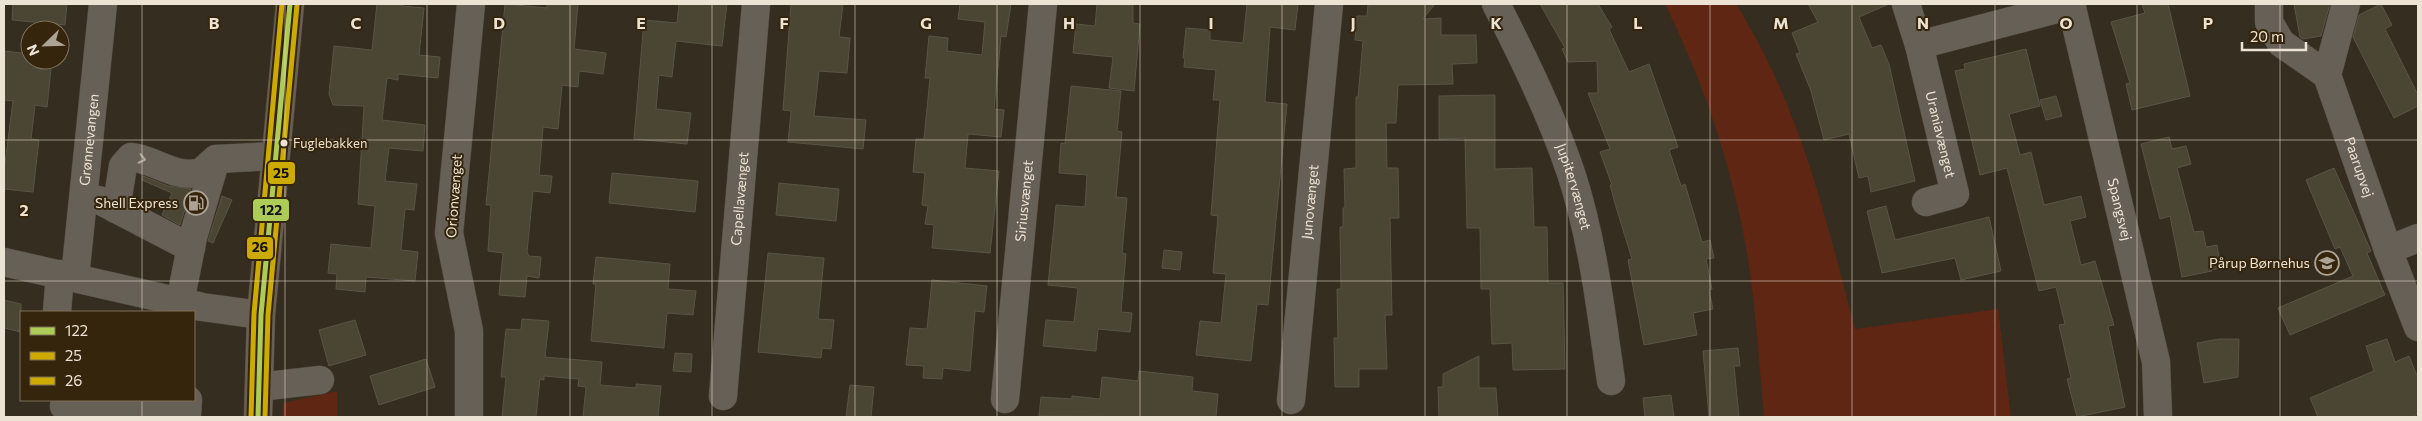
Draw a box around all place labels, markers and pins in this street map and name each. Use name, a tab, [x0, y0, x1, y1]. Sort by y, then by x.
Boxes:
place label: Fuglebakken	[293, 135, 367, 151]
marker: Fuglebakken	[279, 138, 289, 148]
fuel station icon: Shell Express	[183, 190, 209, 216]
place label: Shell Express	[95, 194, 178, 211]
school or university icon: Pårup Børnehus	[2314, 250, 2340, 276]
place label: Pårup Børnehus	[2209, 254, 2310, 271]

